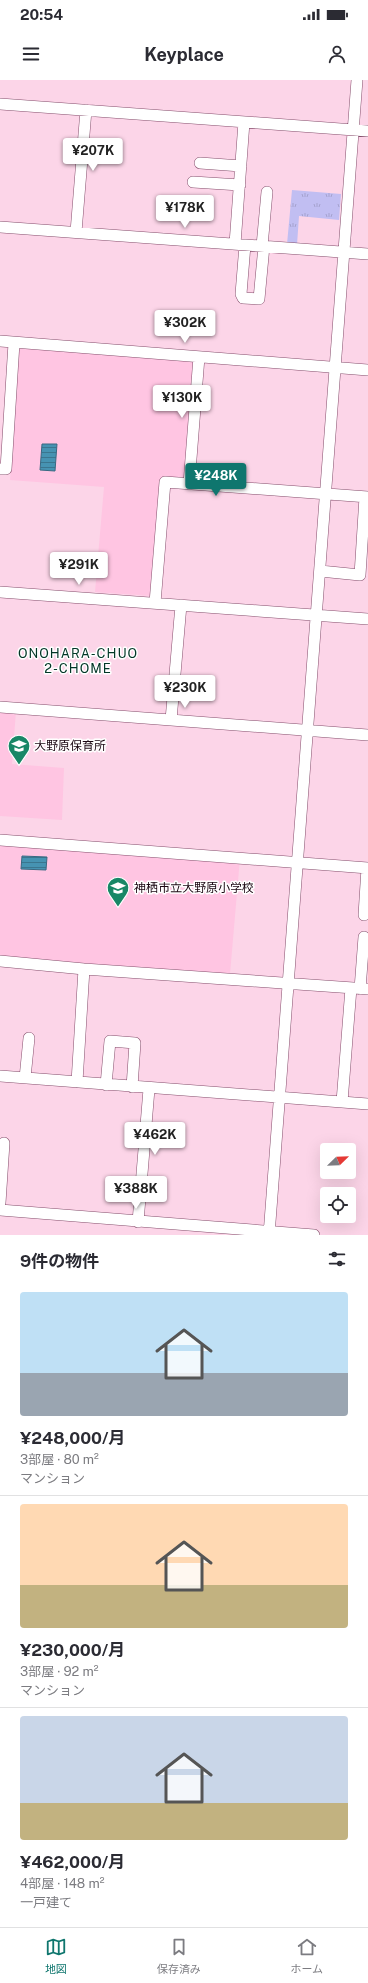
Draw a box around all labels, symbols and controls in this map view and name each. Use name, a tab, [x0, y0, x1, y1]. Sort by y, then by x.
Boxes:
text: 20:54	[20, 6, 63, 23]
icon: menu	[20, 43, 42, 65]
icon: person	[326, 43, 348, 65]
text: Keyplace	[144, 44, 224, 65]
pin: ¥207K	[65, 138, 121, 172]
text: ¥207K	[72, 143, 114, 158]
pin: ¥178K	[157, 195, 213, 229]
text: ¥178K	[165, 200, 205, 215]
pin: ¥302K	[157, 310, 213, 344]
text: ¥302K	[163, 315, 207, 330]
pin: ¥130K	[154, 385, 210, 419]
text: ¥130K	[162, 390, 202, 405]
pin: ¥248K	[188, 463, 244, 497]
text: ¥248K	[194, 468, 238, 483]
pin: ¥291K	[51, 552, 107, 586]
text: ¥291K	[59, 557, 99, 572]
district label: ONOHARA-CHUO 2-CHOME	[18, 646, 138, 676]
pin: ¥230K	[157, 675, 213, 709]
text: ¥230K	[163, 680, 207, 695]
school or university icon: 大野原保育所	[6, 733, 32, 766]
place label: 大野原保育所	[34, 739, 106, 753]
school or university icon: 神栖市立大野原小学校	[105, 875, 131, 908]
place label: 神栖市立大野原小学校	[134, 881, 254, 895]
pin: ¥462K	[127, 1122, 183, 1156]
text: ¥462K	[133, 1127, 177, 1142]
north arrow	[320, 1143, 356, 1179]
map controls	[320, 1143, 356, 1223]
pin: ¥388K	[108, 1176, 164, 1210]
text: ¥388K	[114, 1181, 158, 1196]
button: locate	[320, 1187, 356, 1223]
icon: filters	[326, 1248, 348, 1270]
text: 9件の物件	[20, 1251, 99, 1271]
icon: home	[148, 1318, 220, 1390]
text: ¥248,000/月	[20, 1428, 126, 1448]
text: 3部屋 · 80 m²	[20, 1452, 99, 1467]
text: マンション	[20, 1471, 85, 1486]
icon: home	[148, 1530, 220, 1602]
text: ¥230,000/月	[20, 1640, 125, 1660]
text: 3部屋 · 92 m²	[20, 1664, 98, 1679]
text: マンション	[20, 1683, 85, 1698]
icon: home	[148, 1742, 220, 1814]
text: ¥462,000/月	[20, 1852, 125, 1872]
text: 4部屋 · 148 m²	[20, 1876, 104, 1891]
text: 一戸建て	[20, 1895, 72, 1910]
tab: 地図	[45, 1936, 67, 1976]
tab: 保存済み	[157, 1936, 201, 1976]
tab: ホーム	[290, 1936, 323, 1976]

